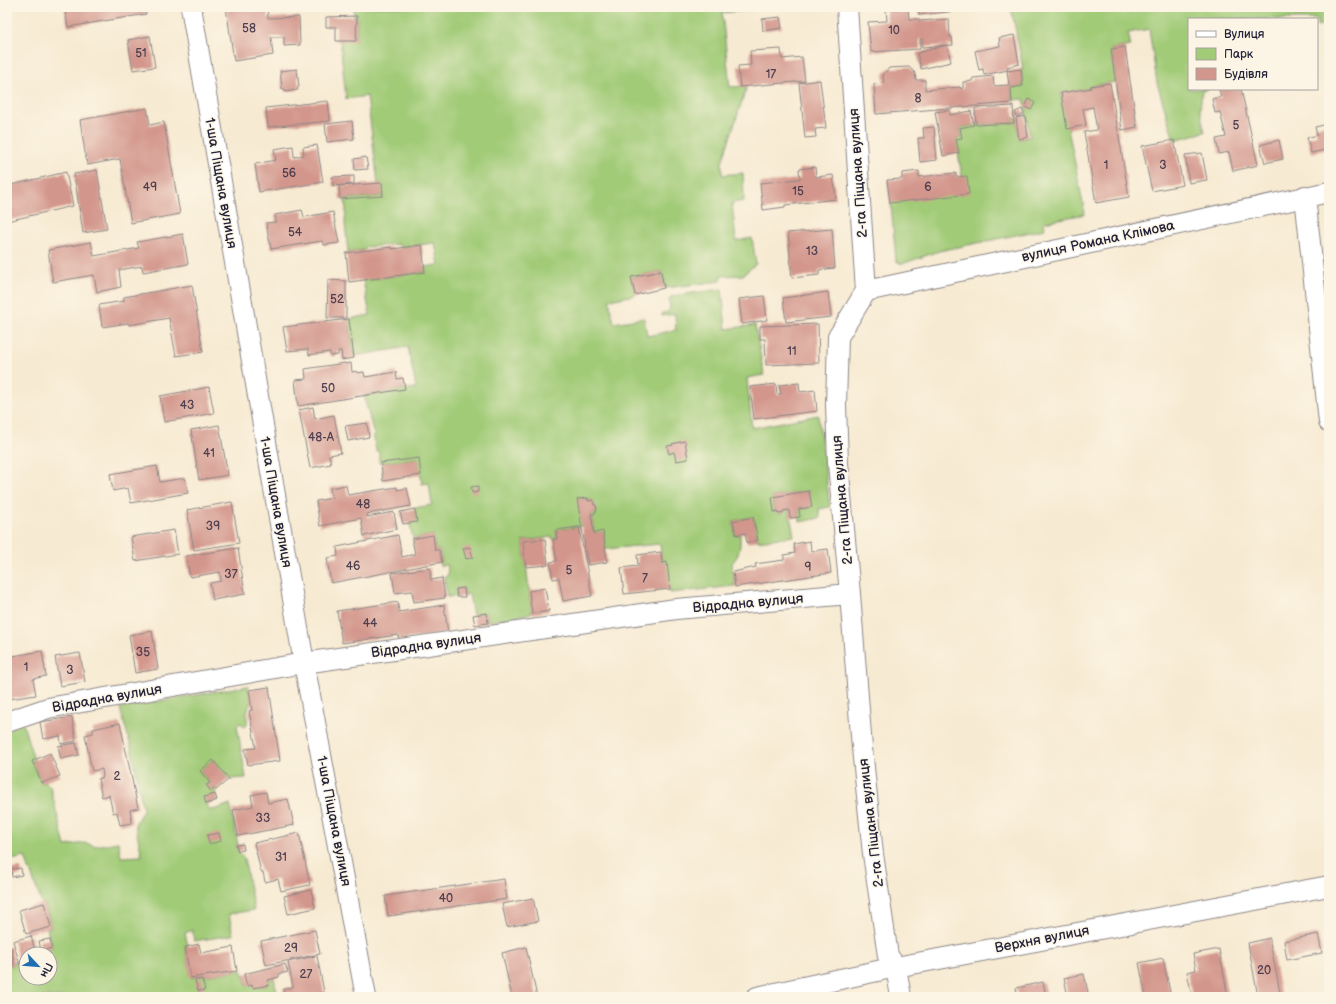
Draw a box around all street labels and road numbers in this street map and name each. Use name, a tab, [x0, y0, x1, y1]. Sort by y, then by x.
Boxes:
street label: 2-га Піщана вулиця	[845, 107, 871, 238]
street label: 1-ша Піщана вулиця	[201, 116, 241, 250]
street label: вулиця Романа Клімова	[1020, 216, 1177, 265]
street label: 2-га Піщана вулиця	[828, 434, 856, 565]
street label: 1-ша Піщана вулиця	[256, 435, 296, 569]
street label: Відрадна вулиця	[692, 590, 804, 616]
street label: Відрадна вулиця	[370, 629, 482, 661]
street label: Відрадна вулиця	[51, 680, 163, 716]
street label: 1-ша Піщана вулиця	[313, 754, 355, 888]
street label: 2-га Піщана вулиця	[855, 757, 887, 888]
street label: Верхня вулиця	[993, 921, 1091, 956]

